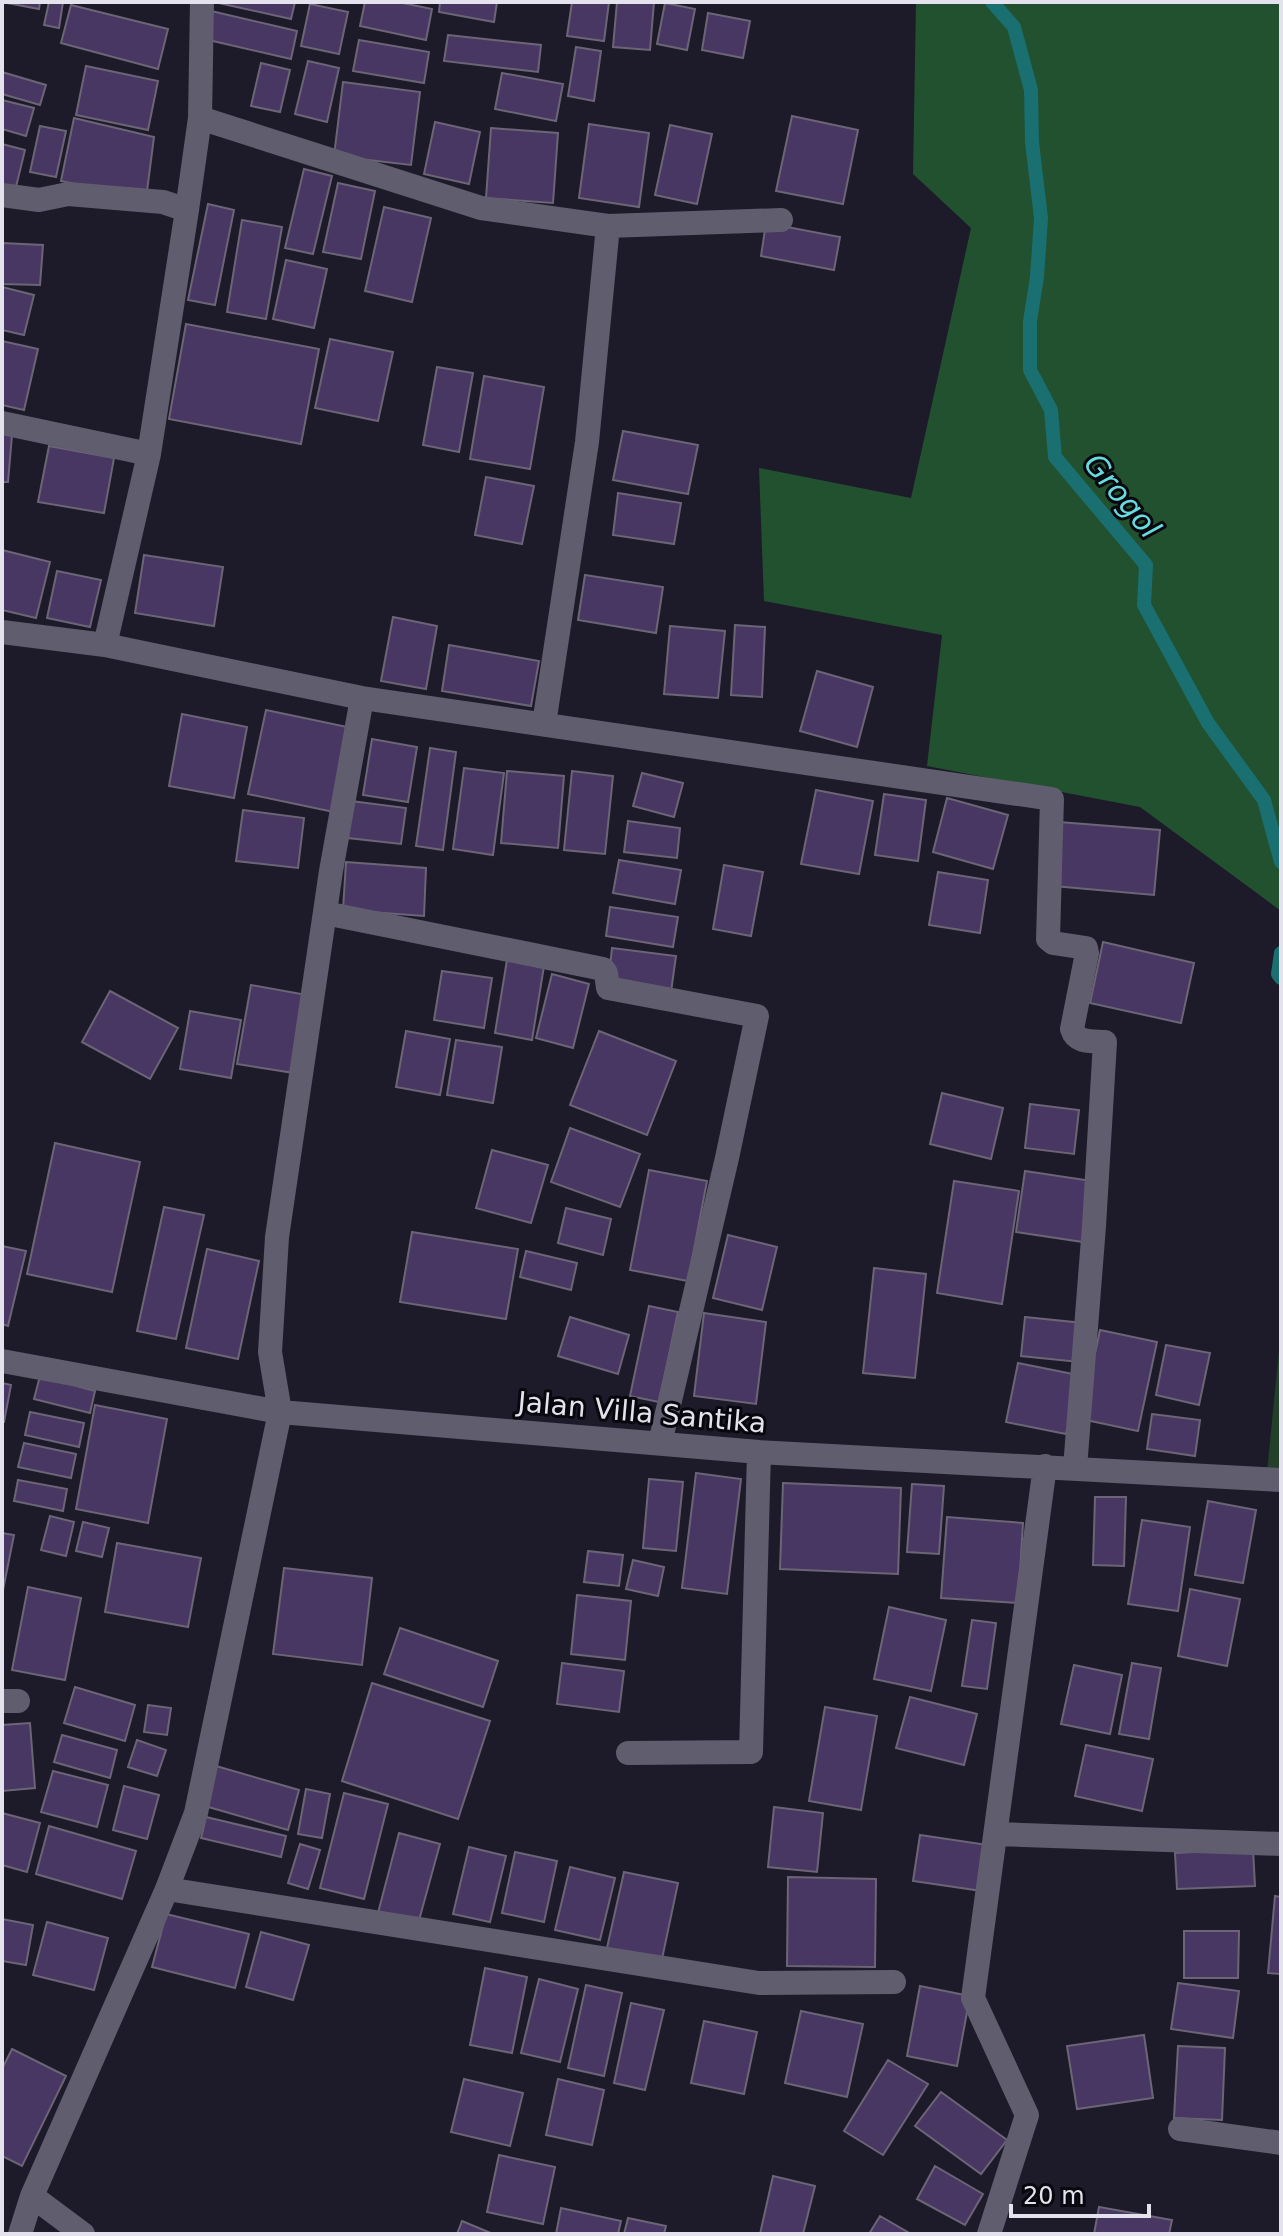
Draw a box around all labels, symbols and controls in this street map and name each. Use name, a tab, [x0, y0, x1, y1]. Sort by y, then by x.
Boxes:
water label: Grogol	[1077, 446, 1168, 546]
street label: Jalan Villa Santika	[514, 1385, 768, 1440]
scale bar	[1011, 2168, 1149, 2218]
text: 20 m	[1023, 2182, 1085, 2210]

